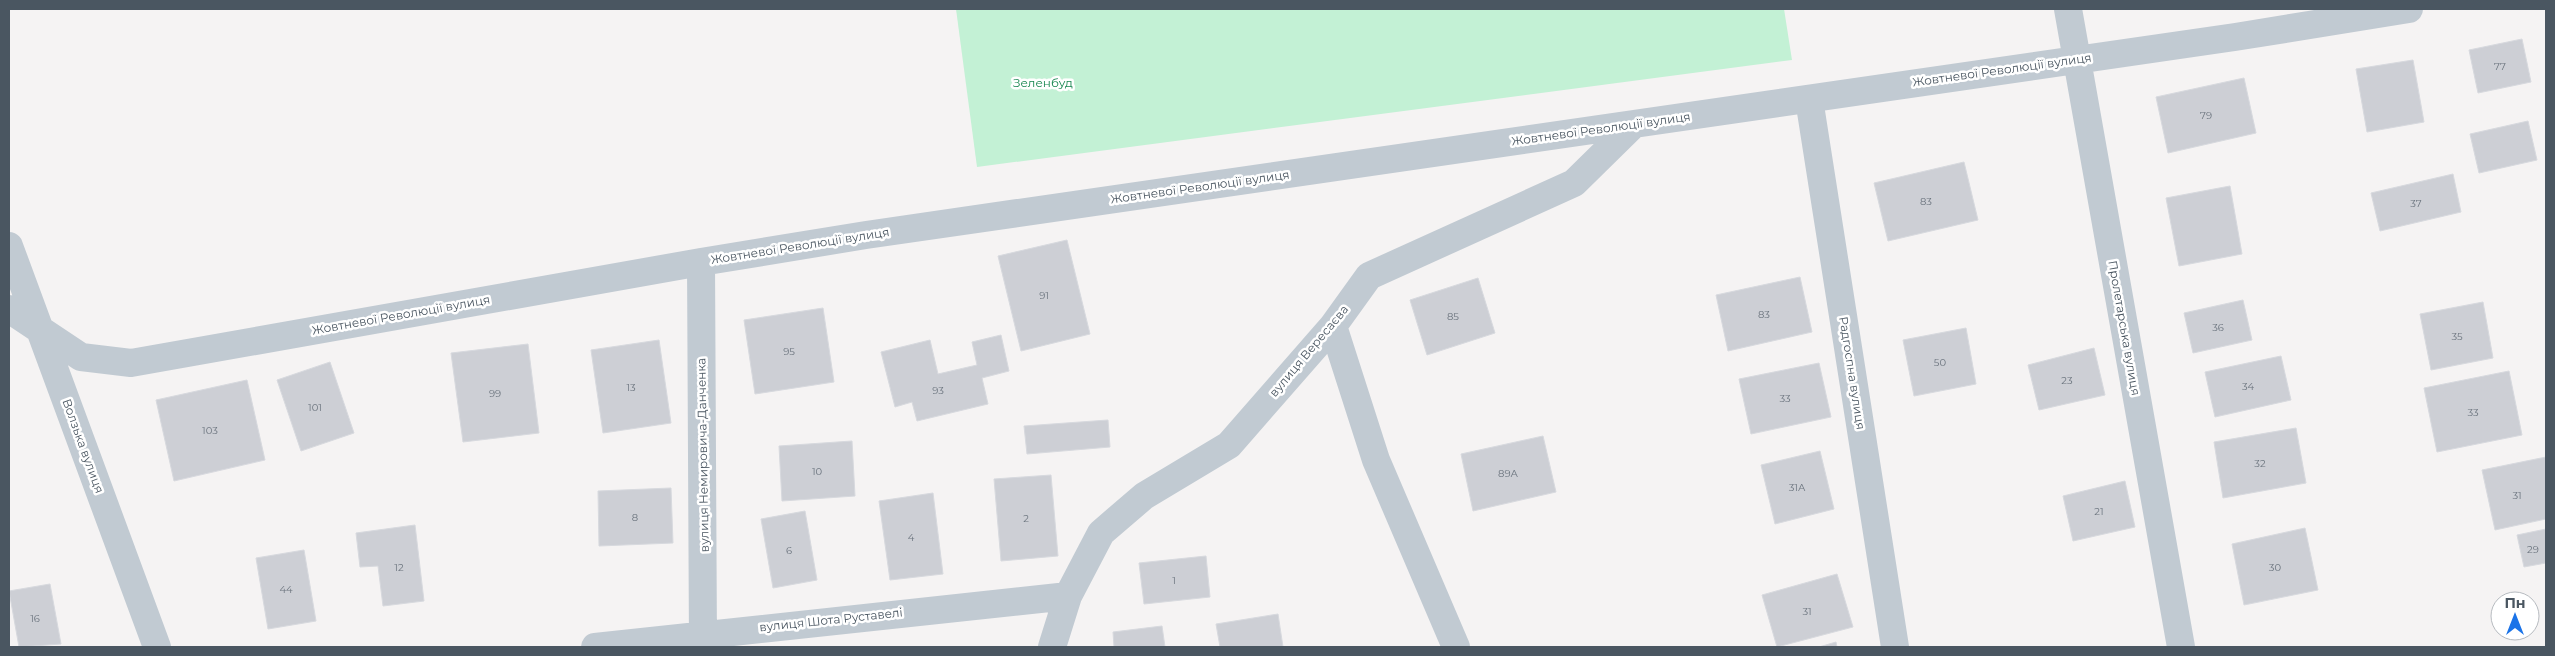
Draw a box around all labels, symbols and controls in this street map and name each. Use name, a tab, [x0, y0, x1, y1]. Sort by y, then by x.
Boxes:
street label: Жовтневої Революції вулиця	[1911, 50, 2092, 90]
house number: 77	[2494, 60, 2506, 73]
park label: Зеленбуд	[1013, 75, 1073, 90]
street label: Жовтневої Революції вулиця	[1510, 109, 1691, 149]
house number: 79	[2200, 109, 2212, 122]
street label: Жовтневої Революції вулиця	[1109, 167, 1290, 207]
house number: 83	[1920, 195, 1932, 208]
house number: 37	[2410, 197, 2422, 210]
street label: Жовтневої Революції вулиця	[710, 224, 890, 267]
street label: Пролетарська вулиця	[2105, 259, 2144, 397]
house number: 91	[1039, 289, 1049, 302]
street label: Жовтневої Революції вулиця	[311, 291, 491, 338]
street label: вулиця Вересаєва	[1266, 302, 1351, 400]
house number: 83	[1758, 308, 1770, 321]
house number: 85	[1447, 310, 1459, 323]
street label: Радгоспна вулиця	[1836, 315, 1869, 431]
house number: 36	[2212, 321, 2224, 334]
house number: 35	[2451, 330, 2463, 343]
house number: 95	[783, 345, 795, 358]
house number: 50	[1934, 356, 1947, 369]
street label: вулиця Немировича-Данченка	[693, 358, 712, 552]
house number: 23	[2061, 374, 2073, 387]
house number: 34	[2242, 380, 2255, 393]
house number: 13	[626, 381, 636, 394]
house number: 93	[932, 384, 944, 397]
house number: 99	[489, 387, 501, 400]
house number: 33	[1779, 392, 1791, 405]
street label: Волзька вулиця	[59, 397, 108, 495]
house number: 101	[308, 401, 322, 414]
house number: 33	[2467, 406, 2479, 419]
house number: 103	[202, 424, 218, 437]
house number: 32	[2254, 457, 2266, 470]
house number: 10	[812, 465, 822, 478]
house number: 89А	[1498, 467, 1518, 480]
house number: 31А	[1789, 481, 1806, 494]
house number: 31	[2512, 489, 2522, 502]
house number: 21	[2094, 505, 2104, 518]
house number: 8	[632, 511, 638, 524]
house number: 2	[1023, 512, 1029, 525]
house number: 4	[908, 531, 915, 544]
house number: 29	[2527, 543, 2539, 556]
house number: 6	[786, 544, 792, 557]
house number: 12	[394, 561, 404, 574]
house number: 30	[2269, 561, 2282, 574]
house number: 1	[1172, 574, 1176, 587]
house number: 44	[279, 583, 293, 596]
north arrow	[2490, 591, 2540, 641]
text: Пн	[2504, 594, 2526, 612]
street label: вулиця Шота Руставелі	[758, 605, 903, 634]
house number: 31	[1802, 605, 1812, 618]
house number: 16	[30, 612, 40, 625]

